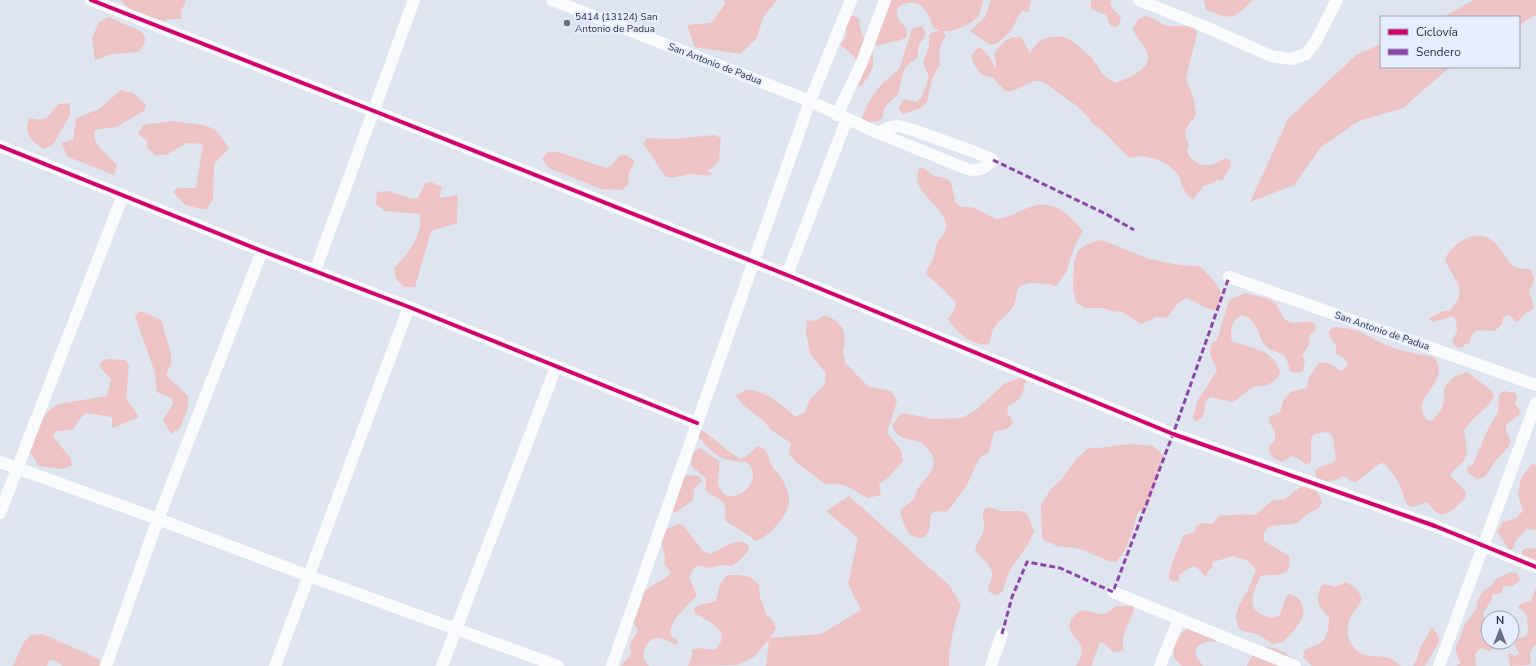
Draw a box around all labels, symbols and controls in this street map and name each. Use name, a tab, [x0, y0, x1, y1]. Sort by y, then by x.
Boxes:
place label: 5414 (13124) San Antonio de Padua	[575, 10, 658, 36]
legend	[1380, 16, 1520, 68]
marker: 5414 (13124) San Antonio de Padua	[562, 18, 572, 28]
text: Ciclovía	[1416, 24, 1458, 40]
street label: San Antonio de Padua	[666, 40, 764, 88]
text: Sendero	[1416, 44, 1461, 60]
street label: San Antonio de Padua	[1333, 308, 1431, 354]
north arrow	[1480, 610, 1520, 650]
text: N	[1496, 613, 1504, 628]

